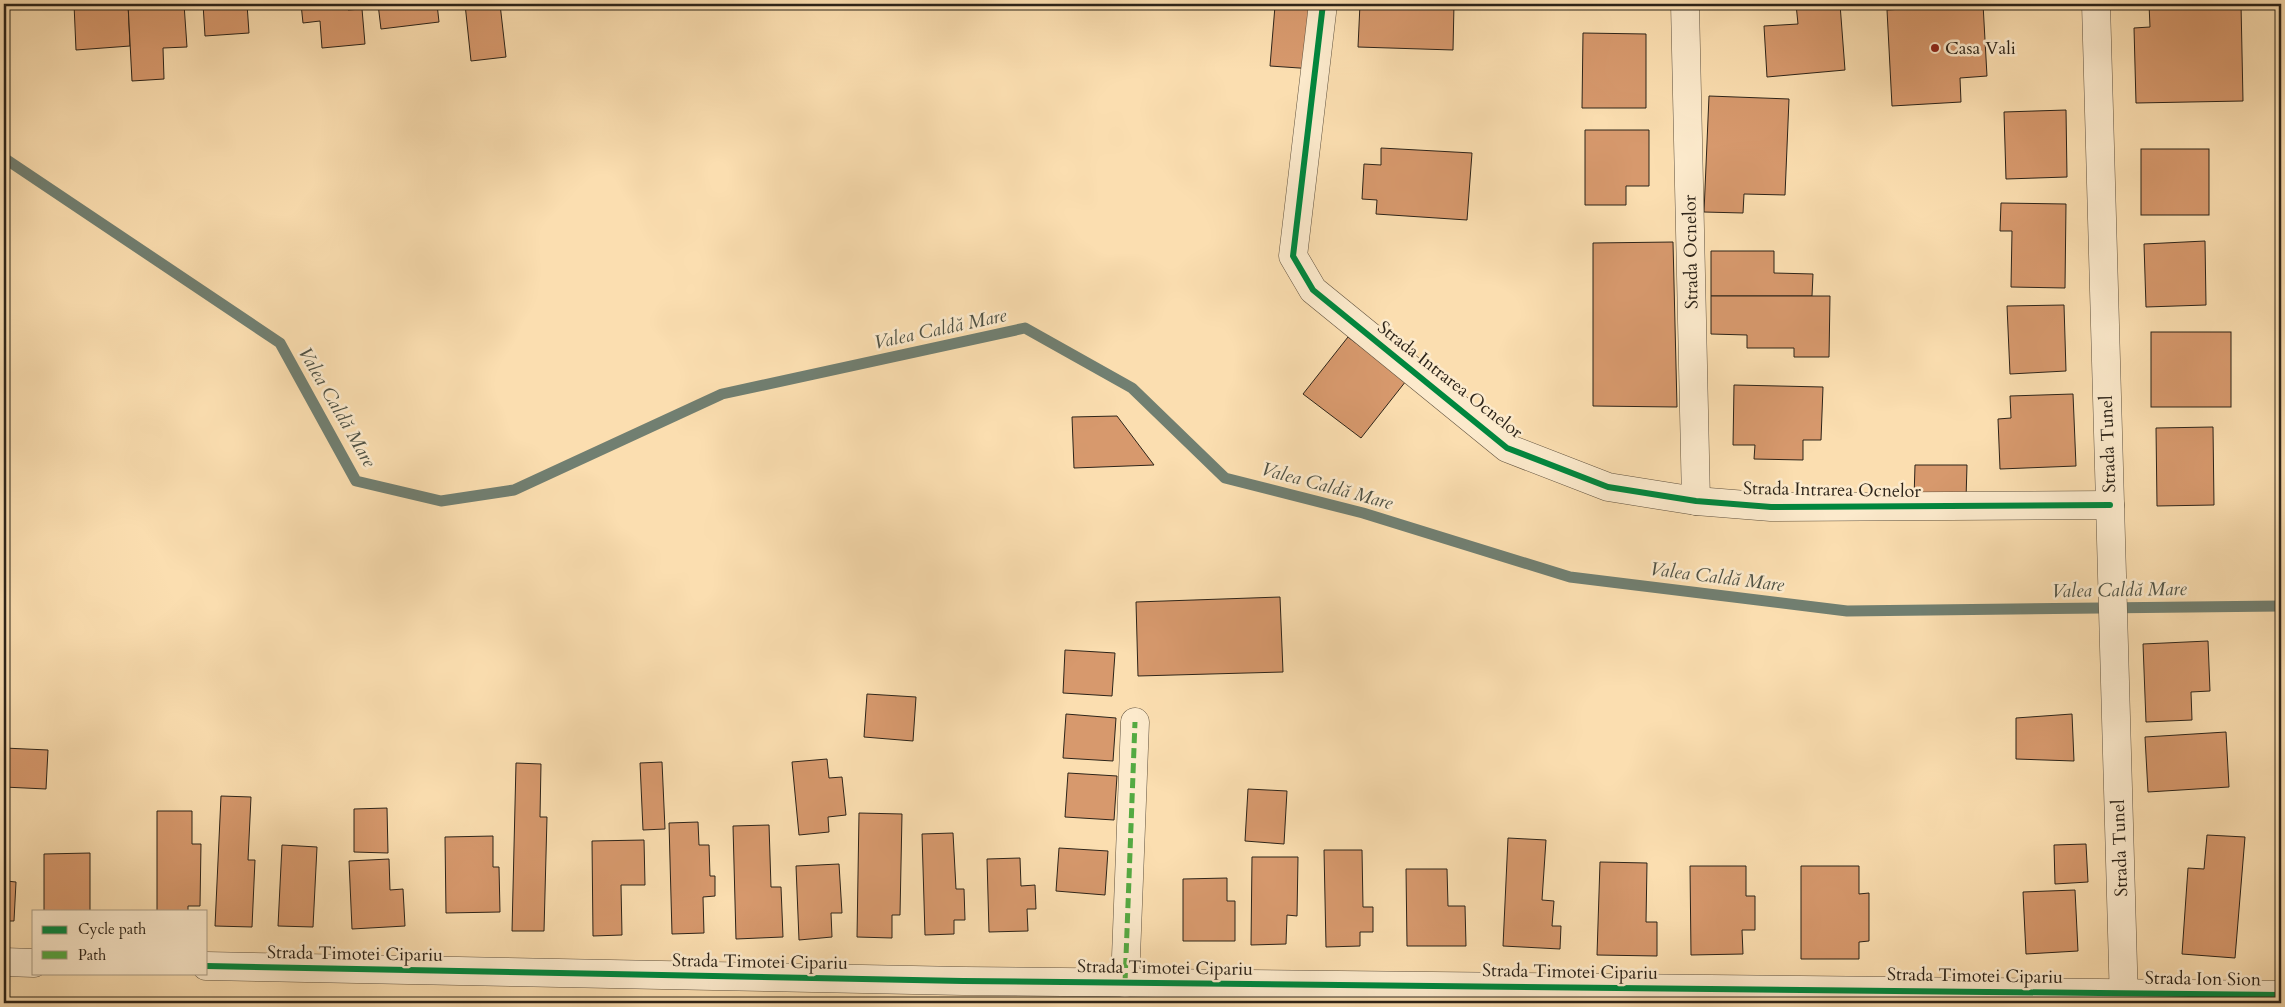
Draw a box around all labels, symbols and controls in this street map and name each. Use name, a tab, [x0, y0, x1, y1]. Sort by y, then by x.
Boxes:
place label: Casa Vali	[1945, 36, 2016, 61]
marker: Casa Vali	[1929, 42, 1941, 54]
street label: Strada Ocnelor	[1677, 194, 1704, 309]
water label: Valea Caldă Mare	[871, 302, 1009, 356]
street label: Strada Intrarea Ocnelor	[1372, 315, 1528, 445]
water label: Valea Caldă Mare	[292, 342, 382, 473]
street label: Strada Tunel	[2094, 395, 2122, 493]
water label: Valea Caldă Mare	[1258, 456, 1396, 516]
street label: Strada Intrarea Ocnelor	[1743, 476, 1922, 504]
water label: Valea Caldă Mare	[1648, 556, 1786, 598]
water label: Valea Caldă Mare	[2051, 576, 2187, 604]
street label: Strada Tunel	[2106, 799, 2134, 897]
legend	[32, 910, 208, 974]
text: Cycle path	[78, 919, 147, 939]
street label: Strada Timotei Cipariu	[267, 940, 443, 968]
text: Path	[78, 945, 107, 965]
street label: Strada Timotei Cipariu	[672, 948, 848, 976]
street label: Strada Timotei Cipariu	[1077, 954, 1253, 982]
street label: Strada Timotei Cipariu	[1482, 958, 1658, 986]
street label: Strada Timotei Cipariu	[1887, 962, 2063, 990]
street label: Strada Ion Sion	[2145, 965, 2262, 993]

